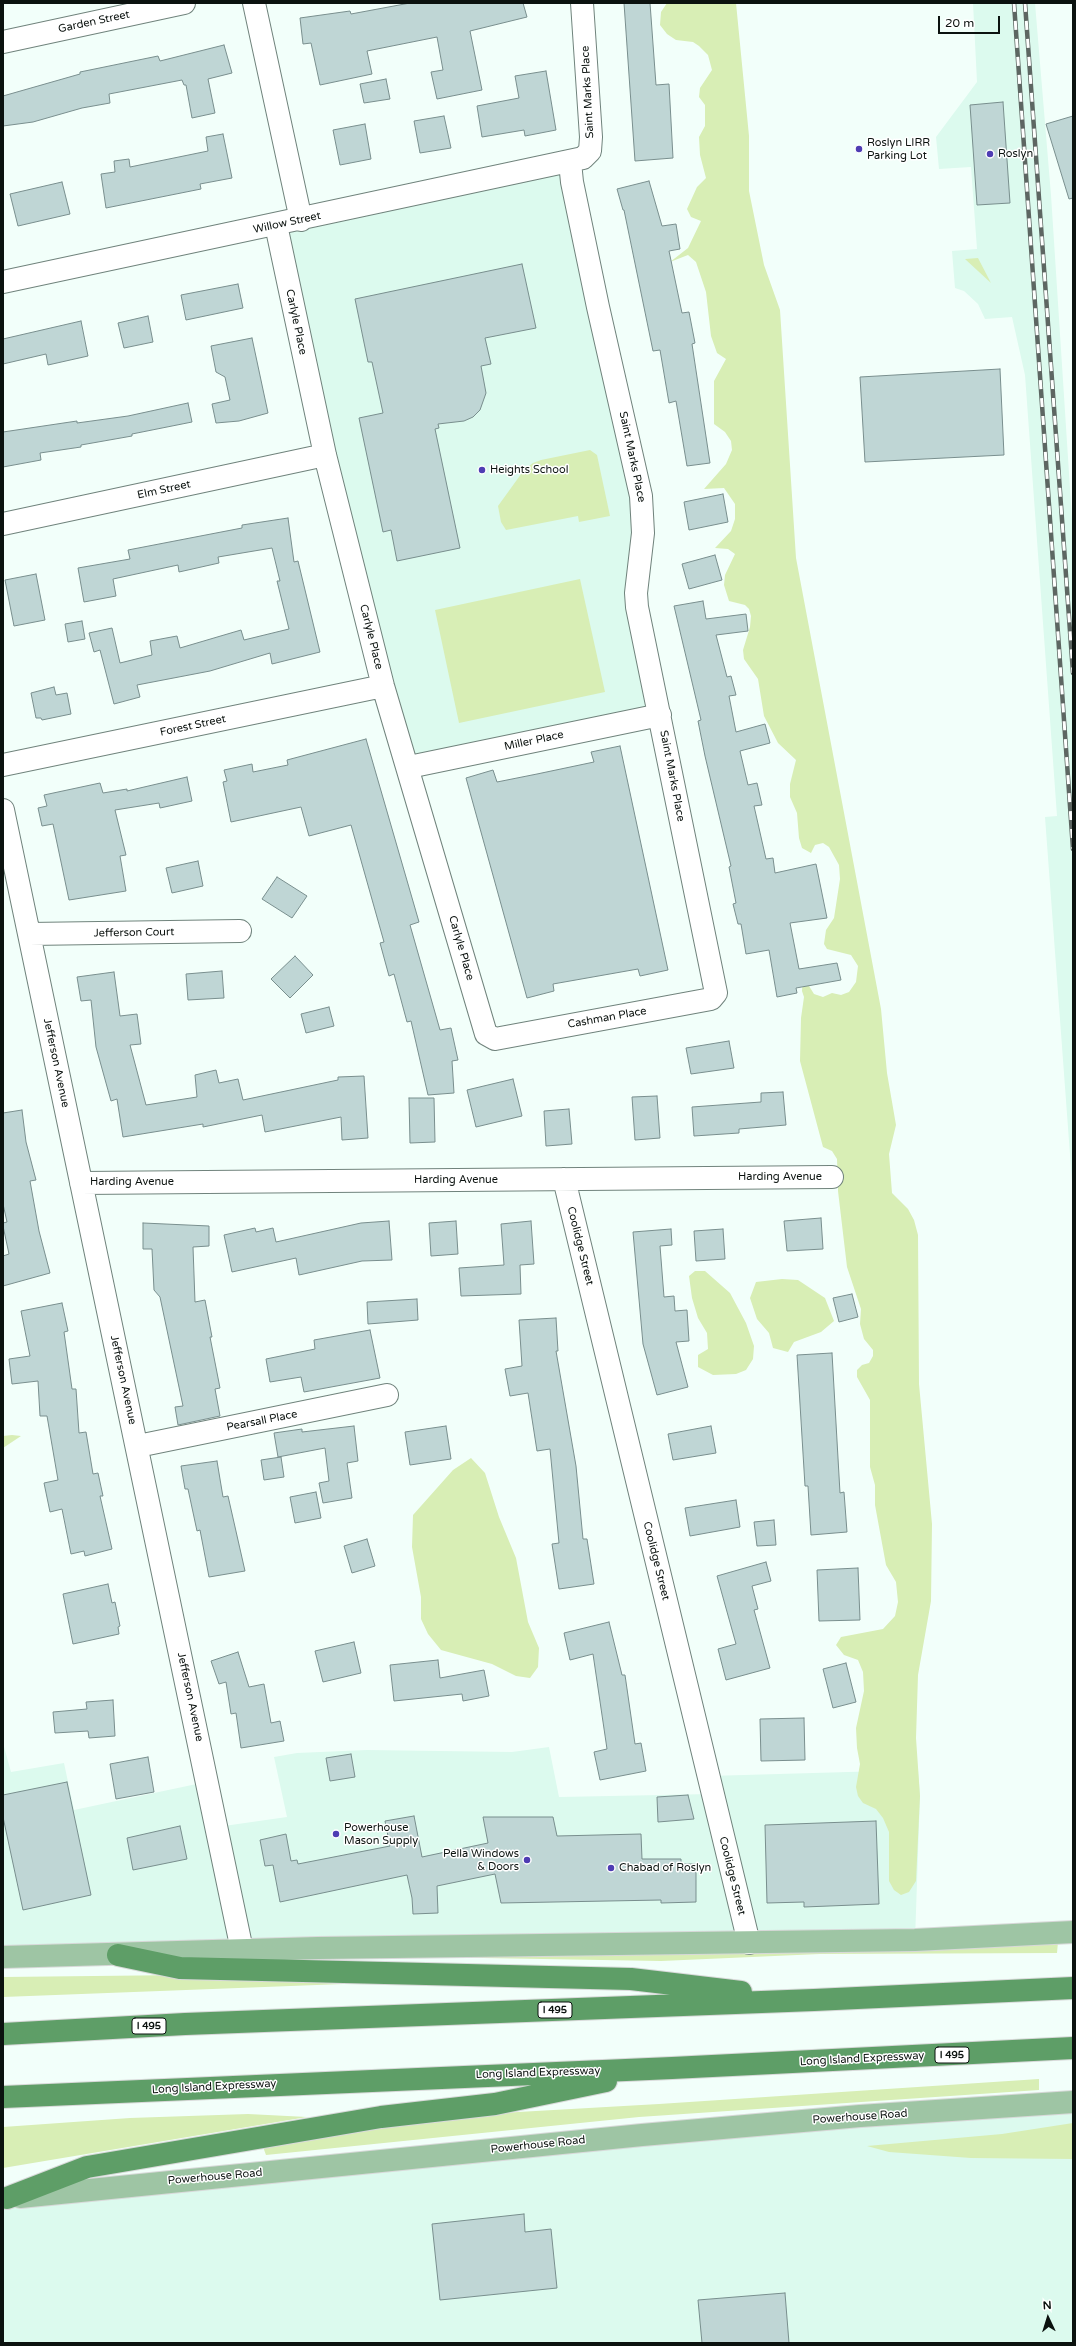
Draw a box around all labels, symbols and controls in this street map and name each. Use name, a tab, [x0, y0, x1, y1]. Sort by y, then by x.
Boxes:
street label: Garden Street	[57, 8, 131, 36]
scale bar	[940, 8, 1002, 34]
text: 20 m	[945, 16, 974, 30]
street label: Saint Marks Place	[579, 45, 597, 139]
place label: Roslyn LIRR Parking Lot	[867, 136, 930, 162]
marker: Roslyn LIRR Parking Lot	[854, 144, 864, 154]
place label: Roslyn	[998, 147, 1033, 161]
marker: Roslyn	[985, 149, 995, 159]
street label: Willow Street	[252, 209, 322, 237]
street label: Carlyle Place	[283, 288, 309, 356]
street label: Saint Marks Place	[616, 410, 648, 504]
place label: Heights School	[490, 463, 568, 477]
marker: Heights School	[477, 465, 487, 475]
street label: Elm Street	[136, 478, 192, 502]
street label: Carlyle Place	[357, 603, 385, 671]
street label: Forest Street	[159, 713, 227, 739]
street label: Miller Place	[503, 728, 565, 754]
street label: Saint Marks Place	[657, 729, 687, 823]
street label: Carlyle Place	[445, 914, 477, 982]
street label: Jefferson Court	[93, 926, 175, 940]
street label: Cashman Place	[566, 1005, 648, 1031]
street label: Jefferson Avenue	[40, 1017, 72, 1109]
street label: Harding Avenue	[738, 1170, 822, 1184]
street label: Harding Avenue	[414, 1173, 498, 1187]
street label: Harding Avenue	[90, 1175, 174, 1189]
street label: Coolidge Street	[564, 1205, 596, 1287]
street label: Jefferson Avenue	[107, 1334, 139, 1426]
street label: Pearsall Place	[225, 1408, 299, 1434]
street label: Coolidge Street	[640, 1520, 672, 1602]
street label: Jefferson Avenue	[174, 1651, 206, 1743]
place label: Powerhouse Mason Supply	[344, 1821, 418, 1847]
marker: Powerhouse Mason Supply	[331, 1829, 341, 1839]
street label: Coolidge Street	[716, 1835, 748, 1917]
place label: Pella Windows & Doors	[443, 1847, 519, 1873]
marker: Pella Windows & Doors	[522, 1855, 532, 1865]
place label: Chabad of Roslyn	[619, 1861, 711, 1875]
marker: Chabad of Roslyn	[606, 1863, 616, 1873]
road number: I 495	[538, 2002, 572, 2018]
road number: I 495	[132, 2018, 166, 2034]
road number: I 495	[935, 2047, 969, 2063]
street label: Long Island Expressway	[799, 2049, 925, 2069]
street label: Long Island Expressway	[476, 2064, 600, 2082]
street label: Long Island Expressway	[151, 2077, 277, 2097]
street label: Powerhouse Road	[812, 2107, 908, 2127]
street label: Powerhouse Road	[490, 2133, 586, 2157]
street label: Powerhouse Road	[167, 2166, 263, 2188]
north arrow	[1028, 2298, 1068, 2338]
text: N	[1042, 2299, 1052, 2312]

